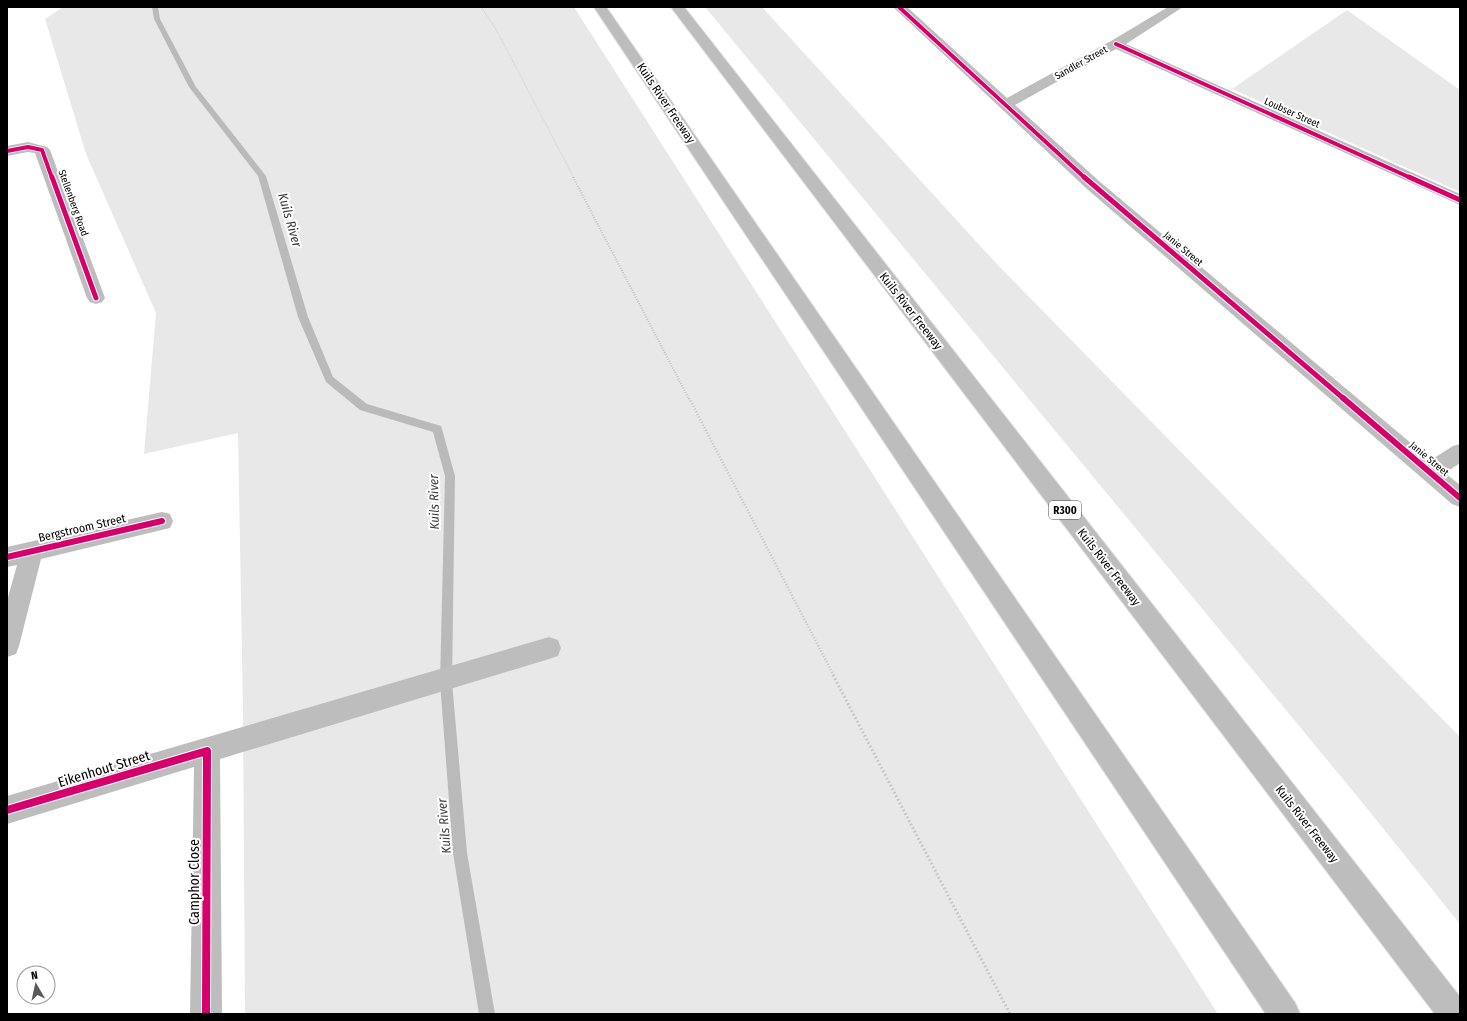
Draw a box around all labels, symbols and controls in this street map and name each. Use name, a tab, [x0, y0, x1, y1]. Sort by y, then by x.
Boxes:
street label: Sandler Street	[1053, 43, 1110, 82]
street label: Kuils River Freeway	[634, 60, 698, 146]
street label: Loubser Street	[1262, 95, 1322, 131]
street label: Stellenberg Road	[55, 168, 91, 238]
water label: Kuils River	[275, 191, 305, 249]
street label: Janie Street	[1161, 229, 1206, 269]
street label: Kuils River Freeway	[877, 270, 946, 353]
street label: Janie Street	[1407, 439, 1452, 479]
water label: Kuils River	[426, 474, 442, 530]
road number: R300	[1049, 501, 1081, 519]
street label: Bergstroom Street	[37, 511, 127, 545]
street label: Kuils River Freeway	[1075, 526, 1144, 609]
street label: Eikenhout Street	[56, 747, 152, 791]
street label: Kuils River Freeway	[1273, 783, 1342, 866]
water label: Kuils River	[434, 797, 454, 854]
street label: Camphor Close	[186, 839, 203, 925]
north arrow	[16, 965, 56, 1005]
text: N	[30, 969, 39, 983]

